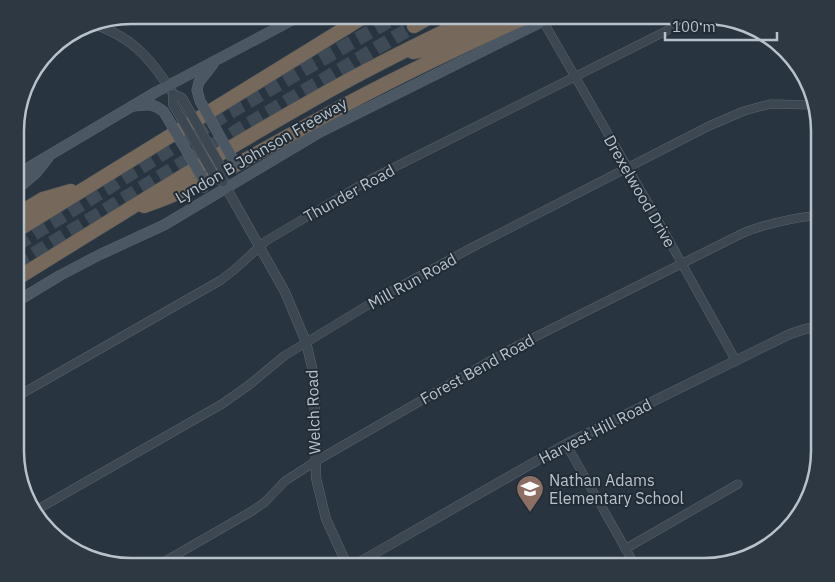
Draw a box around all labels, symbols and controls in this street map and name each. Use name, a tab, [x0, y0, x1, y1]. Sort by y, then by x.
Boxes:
scale bar	[665, 10, 778, 42]
text: 100 m	[672, 17, 716, 36]
street label: Lyndon B Johnson Freeway	[171, 93, 351, 207]
street label: Drexelwood Drive	[600, 131, 680, 251]
street label: Thunder Road	[300, 160, 398, 226]
street label: Mill Run Road	[364, 248, 460, 314]
street label: Forest Bend Road	[416, 329, 538, 409]
street label: Welch Road	[302, 369, 324, 455]
street label: Harvest Hill Road	[535, 394, 655, 468]
place label: Nathan Adams Elementary School	[549, 470, 684, 508]
school or university icon: Nathan Adams Elementary School	[515, 474, 545, 513]

